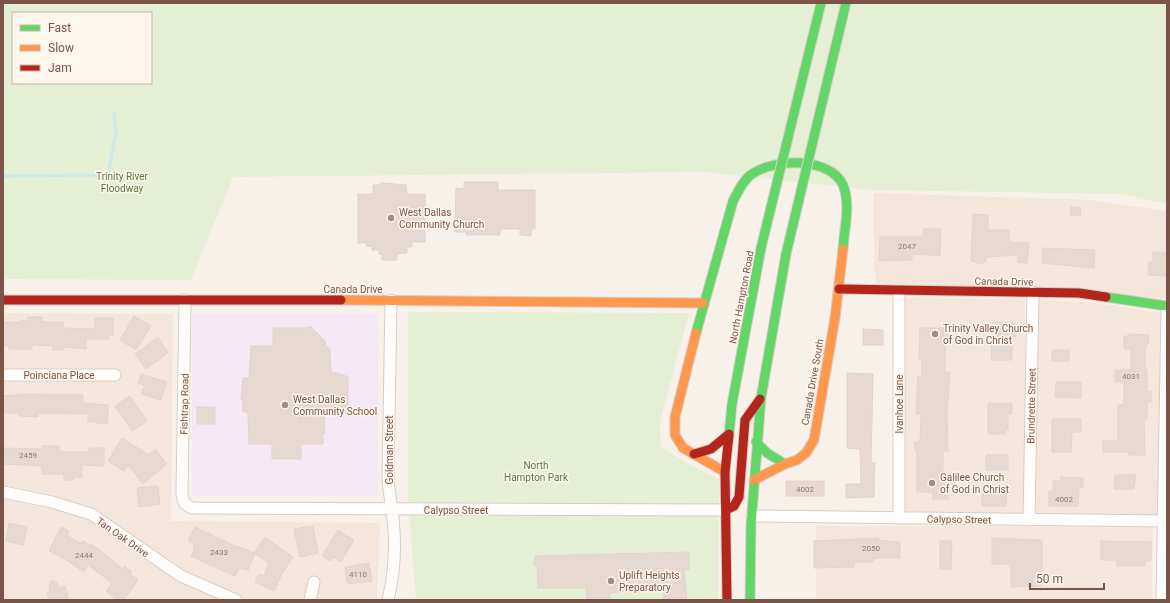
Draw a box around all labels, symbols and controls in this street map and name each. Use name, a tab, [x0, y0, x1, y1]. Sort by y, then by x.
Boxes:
legend	[12, 12, 152, 84]
text: Fast	[48, 21, 71, 35]
text: Slow	[48, 41, 74, 55]
text: Jam	[48, 61, 72, 75]
park label: Trinity River Floodway	[96, 171, 149, 194]
place label: West Dallas Community Church	[399, 207, 484, 230]
marker: West Dallas Community Church	[386, 213, 396, 223]
house number: 2047	[898, 242, 916, 251]
street label: North Hampton Road	[727, 250, 756, 345]
street label: Canada Drive	[974, 275, 1034, 288]
street label: Canada Drive	[324, 284, 382, 295]
place label: Trinity Valley Church of God in Christ	[943, 323, 1033, 346]
marker: Trinity Valley Church of God in Christ	[930, 329, 940, 339]
street label: Canada Drive South	[799, 338, 825, 426]
street label: Brundrette Street	[1025, 368, 1038, 444]
street label: Poinciana Place	[23, 370, 95, 381]
house number: 4031	[1122, 372, 1140, 381]
street label: Fishtrap Road	[178, 373, 191, 435]
street label: Ivanhoe Lane	[894, 374, 905, 434]
place label: West Dallas Community School	[293, 394, 377, 417]
marker: West Dallas Community School	[280, 400, 290, 410]
street label: Goldman Street	[384, 415, 395, 485]
house number: 2459	[19, 451, 37, 460]
park label: North Hampton Park	[504, 460, 569, 483]
place label: Galilee Church of God in Christ	[940, 472, 1009, 495]
marker: Galilee Church of God in Christ	[927, 478, 937, 488]
house number: 4002	[796, 485, 814, 494]
house number: 4002	[1055, 495, 1073, 504]
street label: Calypso Street	[424, 505, 488, 516]
street label: Calypso Street	[927, 513, 991, 526]
street label: Tan Oak Drive	[94, 515, 151, 559]
house number: 2050	[862, 544, 880, 553]
house number: 2433	[210, 548, 228, 557]
house number: 2444	[75, 551, 93, 560]
scale bar	[1030, 565, 1104, 591]
house number: 4110	[349, 570, 367, 579]
place label: Uplift Heights Preparatory	[619, 570, 680, 593]
text: 50 m	[1036, 572, 1063, 586]
marker: Uplift Heights Preparatory	[606, 576, 616, 586]

